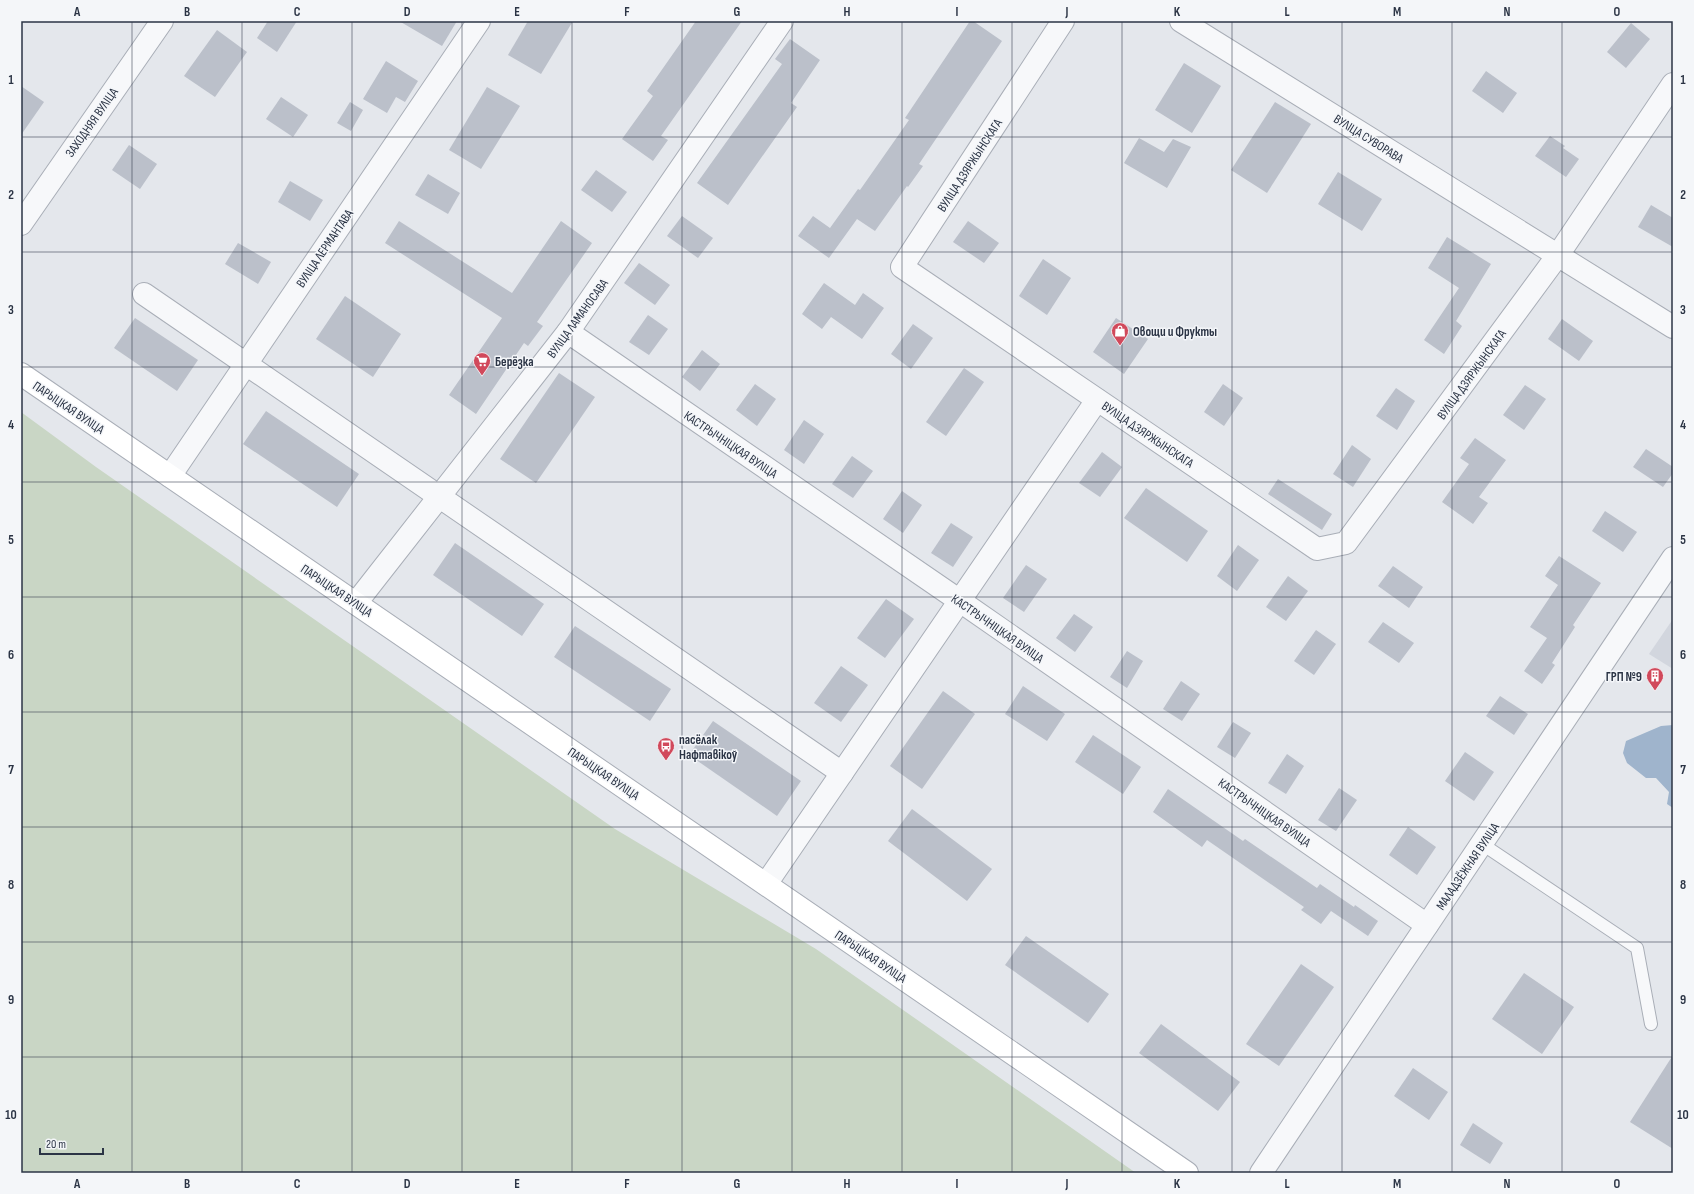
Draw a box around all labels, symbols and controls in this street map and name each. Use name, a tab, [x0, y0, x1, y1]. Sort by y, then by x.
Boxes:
text: A	[73, 4, 81, 20]
text: B	[184, 4, 190, 20]
text: C	[294, 4, 301, 20]
text: D	[404, 4, 411, 20]
text: E	[514, 4, 520, 20]
text: F	[624, 4, 630, 20]
text: G	[734, 4, 741, 20]
text: H	[844, 4, 851, 20]
text: I	[956, 4, 959, 20]
text: J	[1065, 4, 1069, 20]
text: K	[1174, 4, 1181, 20]
text: L	[1284, 4, 1290, 20]
text: M	[1393, 4, 1401, 20]
text: N	[1504, 4, 1511, 20]
text: O	[1614, 4, 1621, 20]
text: 1	[8, 72, 14, 88]
text: 1	[1680, 72, 1686, 88]
street label: ЗАХОДНЯЯ ВУЛІЦА	[62, 84, 122, 160]
street label: ВУЛІЦА СУВОРАВА	[1331, 111, 1407, 167]
street label: ВУЛІЦА ДЗЯРЖЫНСКАГА	[934, 116, 1006, 215]
text: 2	[8, 187, 14, 203]
text: 2	[1680, 187, 1686, 203]
street label: ВУЛІЦА ЛЕРМАНТАВА	[293, 206, 357, 291]
street label: ВУЛІЦА ЛАМАНОСАВА	[544, 276, 612, 361]
text: 3	[8, 302, 14, 318]
text: 3	[1680, 302, 1686, 318]
shop icon: Овощи и Фрукты	[1110, 321, 1130, 346]
place label: Овощи и Фрукты	[1133, 324, 1217, 340]
street label: ВУЛІЦА ДЗЯРЖЫНСКАГА	[1434, 326, 1510, 423]
supermarket icon: Берёзка	[472, 351, 492, 376]
place label: Берёзка	[495, 354, 534, 370]
street label: ПАРЫЦКАЯ ВУЛІЦА	[30, 378, 108, 438]
street label: ВУЛІЦА ДЗЯРЖЫНСКАГА	[1098, 398, 1197, 472]
street label: КАСТРЫЧНІЦКАЯ ВУЛІЦА	[681, 408, 781, 482]
text: 4	[8, 417, 14, 433]
text: 4	[1680, 417, 1686, 433]
text: 5	[8, 532, 14, 548]
text: 5	[1680, 532, 1686, 548]
street label: ПАРЫЦКАЯ ВУЛІЦА	[298, 561, 376, 621]
street label: КАСТРЫЧНІЦКАЯ ВУЛІЦА	[948, 591, 1047, 667]
text: 6	[8, 647, 14, 663]
text: 6	[1680, 647, 1686, 663]
building icon: ГРП №9	[1645, 666, 1665, 691]
place label: ГРП №9	[1606, 669, 1642, 685]
place label: пасёлак Нафтавікоў	[679, 732, 738, 763]
bus stop icon: пасёлак Нафтавікоў	[656, 736, 676, 761]
street label: ПАРЫЦКАЯ ВУЛІЦА	[565, 744, 643, 804]
text: 7	[8, 762, 14, 778]
text: 7	[1680, 762, 1686, 778]
street label: КАСТРЫЧНІЦКАЯ ВУЛІЦА	[1215, 775, 1314, 851]
street label: МАЛАДЗЁЖНАЯ ВУЛІЦА	[1433, 819, 1503, 913]
text: 8	[8, 877, 14, 893]
text: 8	[1680, 877, 1686, 893]
street label: ПАРЫЦКАЯ ВУЛІЦА	[832, 927, 910, 987]
text: 9	[8, 992, 14, 1008]
text: 9	[1680, 992, 1686, 1008]
text: 10	[5, 1107, 17, 1123]
text: 10	[1677, 1107, 1689, 1123]
scale bar	[40, 1130, 103, 1156]
text: 20 m	[46, 1137, 66, 1152]
text: A	[73, 1176, 81, 1192]
text: B	[184, 1176, 190, 1192]
text: C	[294, 1176, 301, 1192]
text: D	[404, 1176, 411, 1192]
text: E	[514, 1176, 520, 1192]
text: F	[624, 1176, 630, 1192]
text: G	[734, 1176, 741, 1192]
text: H	[844, 1176, 851, 1192]
text: I	[956, 1176, 959, 1192]
text: J	[1065, 1176, 1069, 1192]
text: K	[1174, 1176, 1181, 1192]
text: L	[1284, 1176, 1290, 1192]
text: M	[1393, 1176, 1401, 1192]
text: N	[1504, 1176, 1511, 1192]
text: O	[1614, 1176, 1621, 1192]

